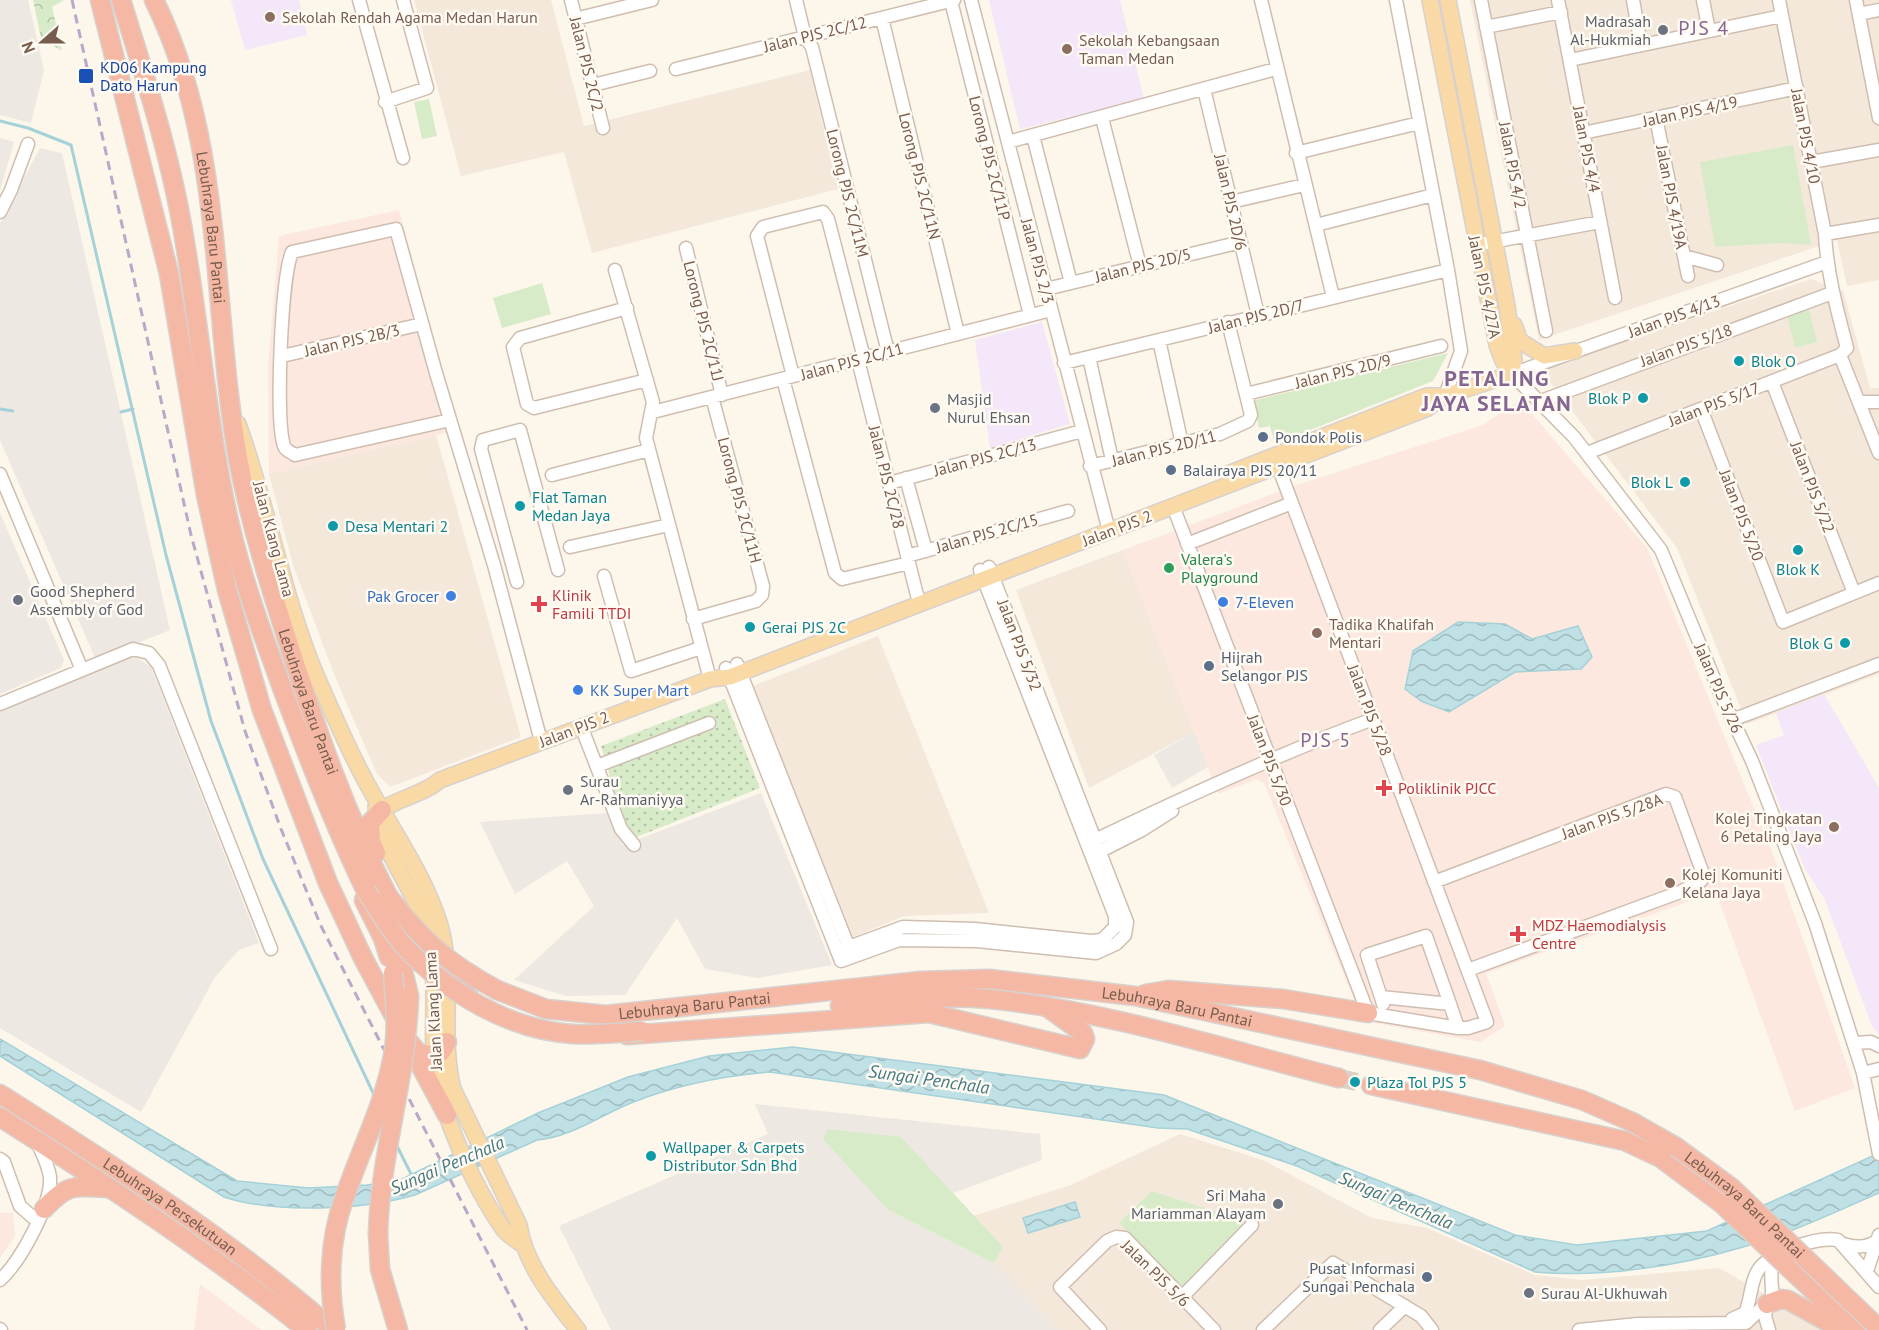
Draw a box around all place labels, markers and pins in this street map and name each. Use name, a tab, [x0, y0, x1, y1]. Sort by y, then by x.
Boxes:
place label: Sekolah Rendah Agama Medan Harun	[282, 7, 538, 27]
marker: Sekolah Rendah Agama Medan Harun	[263, 10, 277, 24]
place label: Madrasah Al-Hukmiah	[1570, 11, 1651, 49]
marker: Madrasah Al-Hukmiah	[1656, 23, 1670, 37]
place label: Sekolah Kebangsaan Taman Medan	[1079, 30, 1220, 68]
marker: Sekolah Kebangsaan Taman Medan	[1060, 42, 1074, 56]
place label: KD06 Kampung Dato Harun	[100, 57, 207, 95]
marker: KD06 Kampung Dato Harun	[77, 67, 95, 85]
place label: Blok O	[1751, 351, 1796, 371]
marker: Blok O	[1732, 354, 1746, 368]
place label: Blok P	[1588, 388, 1631, 408]
place label: Masjid Nurul Ehsan	[947, 389, 1030, 427]
marker: Blok P	[1636, 391, 1650, 405]
marker: Masjid Nurul Ehsan	[928, 401, 942, 415]
place label: Pondok Polis	[1275, 427, 1362, 447]
marker: Pondok Polis	[1256, 430, 1270, 444]
place label: Balairaya PJS 20/11	[1183, 460, 1317, 480]
marker: Balairaya PJS 20/11	[1164, 463, 1178, 477]
place label: Blok L	[1631, 472, 1673, 492]
marker: Blok L	[1678, 475, 1692, 489]
place label: Flat Taman Medan Jaya	[532, 487, 610, 525]
marker: Flat Taman Medan Jaya	[513, 499, 527, 513]
place label: Desa Mentari 2	[345, 516, 448, 536]
marker: Desa Mentari 2	[326, 519, 340, 533]
marker: Blok K	[1791, 543, 1805, 557]
place label: Valera's Playground	[1180, 549, 1258, 587]
place label: Blok K	[1776, 559, 1820, 579]
marker: Valera's Playground	[1162, 561, 1176, 575]
place label: Good Shepherd Assembly of God	[30, 581, 143, 619]
place label: Klinik Famili TTDI	[552, 585, 631, 623]
place label: Pak Grocer	[367, 586, 440, 606]
marker: Pak Grocer	[444, 589, 458, 603]
place label: 7-Eleven	[1235, 592, 1294, 612]
marker: Good Shepherd Assembly of God	[11, 593, 25, 607]
marker: Klinik Famili TTDI	[530, 595, 548, 613]
marker: 7-Eleven	[1216, 595, 1230, 609]
place label: Tadika Khalifah Mentari	[1329, 614, 1434, 652]
place label: Gerai PJS 2C	[762, 617, 846, 637]
marker: Gerai PJS 2C	[743, 620, 757, 634]
marker: Tadika Khalifah Mentari	[1310, 626, 1324, 640]
place label: Blok G	[1789, 633, 1833, 653]
marker: Blok G	[1838, 636, 1852, 650]
place label: Hijrah Selangor PJS	[1221, 647, 1308, 685]
marker: Hijrah Selangor PJS	[1202, 659, 1216, 673]
place label: KK Super Mart	[590, 680, 689, 700]
marker: KK Super Mart	[571, 683, 585, 697]
place label: Surau Ar-Rahmaniyya	[580, 771, 684, 809]
place label: Poliklinik PJCC	[1398, 778, 1496, 798]
marker: Poliklinik PJCC	[1375, 779, 1393, 797]
marker: Surau Ar-Rahmaniyya	[561, 783, 575, 797]
place label: Kolej Tingkatan 6 Petaling Jaya	[1715, 808, 1822, 846]
marker: Kolej Tingkatan 6 Petaling Jaya	[1827, 820, 1841, 834]
place label: Kolej Komuniti Kelana Jaya	[1682, 864, 1783, 902]
marker: Kolej Komuniti Kelana Jaya	[1663, 876, 1677, 890]
place label: MDZ Haemodialysis Centre	[1532, 915, 1666, 953]
marker: MDZ Haemodialysis Centre	[1509, 925, 1527, 943]
place label: Plaza Tol PJS 5	[1367, 1072, 1467, 1092]
marker: Plaza Tol PJS 5	[1348, 1075, 1362, 1089]
place label: Wallpaper & Carpets Distributor Sdn Bhd	[663, 1137, 805, 1175]
marker: Wallpaper & Carpets Distributor Sdn Bhd	[644, 1149, 658, 1163]
place label: Sri Maha Mariamman Alayam	[1131, 1185, 1266, 1223]
marker: Sri Maha Mariamman Alayam	[1271, 1197, 1285, 1211]
place label: Pusat Informasi Sungai Penchala	[1302, 1258, 1415, 1296]
marker: Pusat Informasi Sungai Penchala	[1420, 1270, 1434, 1284]
place label: Surau Al-Ukhuwah	[1541, 1283, 1668, 1303]
marker: Surau Al-Ukhuwah	[1522, 1286, 1536, 1300]

